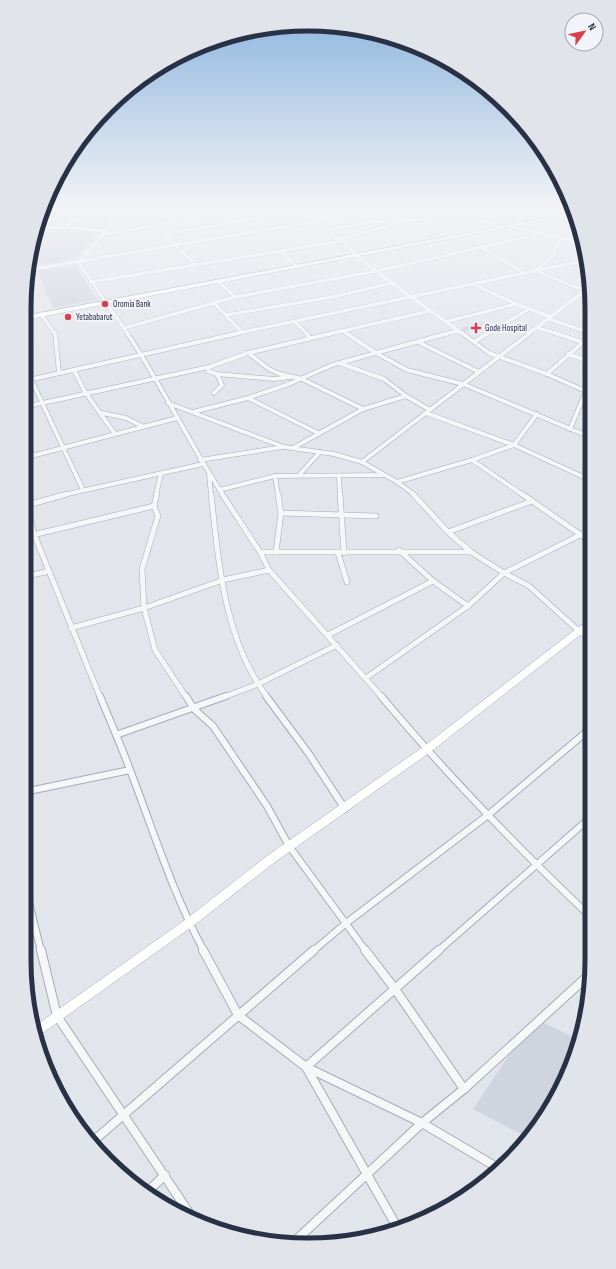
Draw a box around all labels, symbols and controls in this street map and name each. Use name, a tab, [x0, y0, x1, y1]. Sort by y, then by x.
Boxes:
north arrow	[564, 12, 604, 52]
text: N	[585, 21, 599, 33]
marker: Oromia Bank	[100, 299, 110, 309]
place label: Oromia Bank	[113, 299, 151, 310]
marker: Yetababarut	[63, 312, 73, 322]
place label: Yetababarut	[76, 312, 113, 323]
marker: Gode Hospital	[470, 322, 482, 334]
place label: Gode Hospital	[485, 323, 527, 334]

